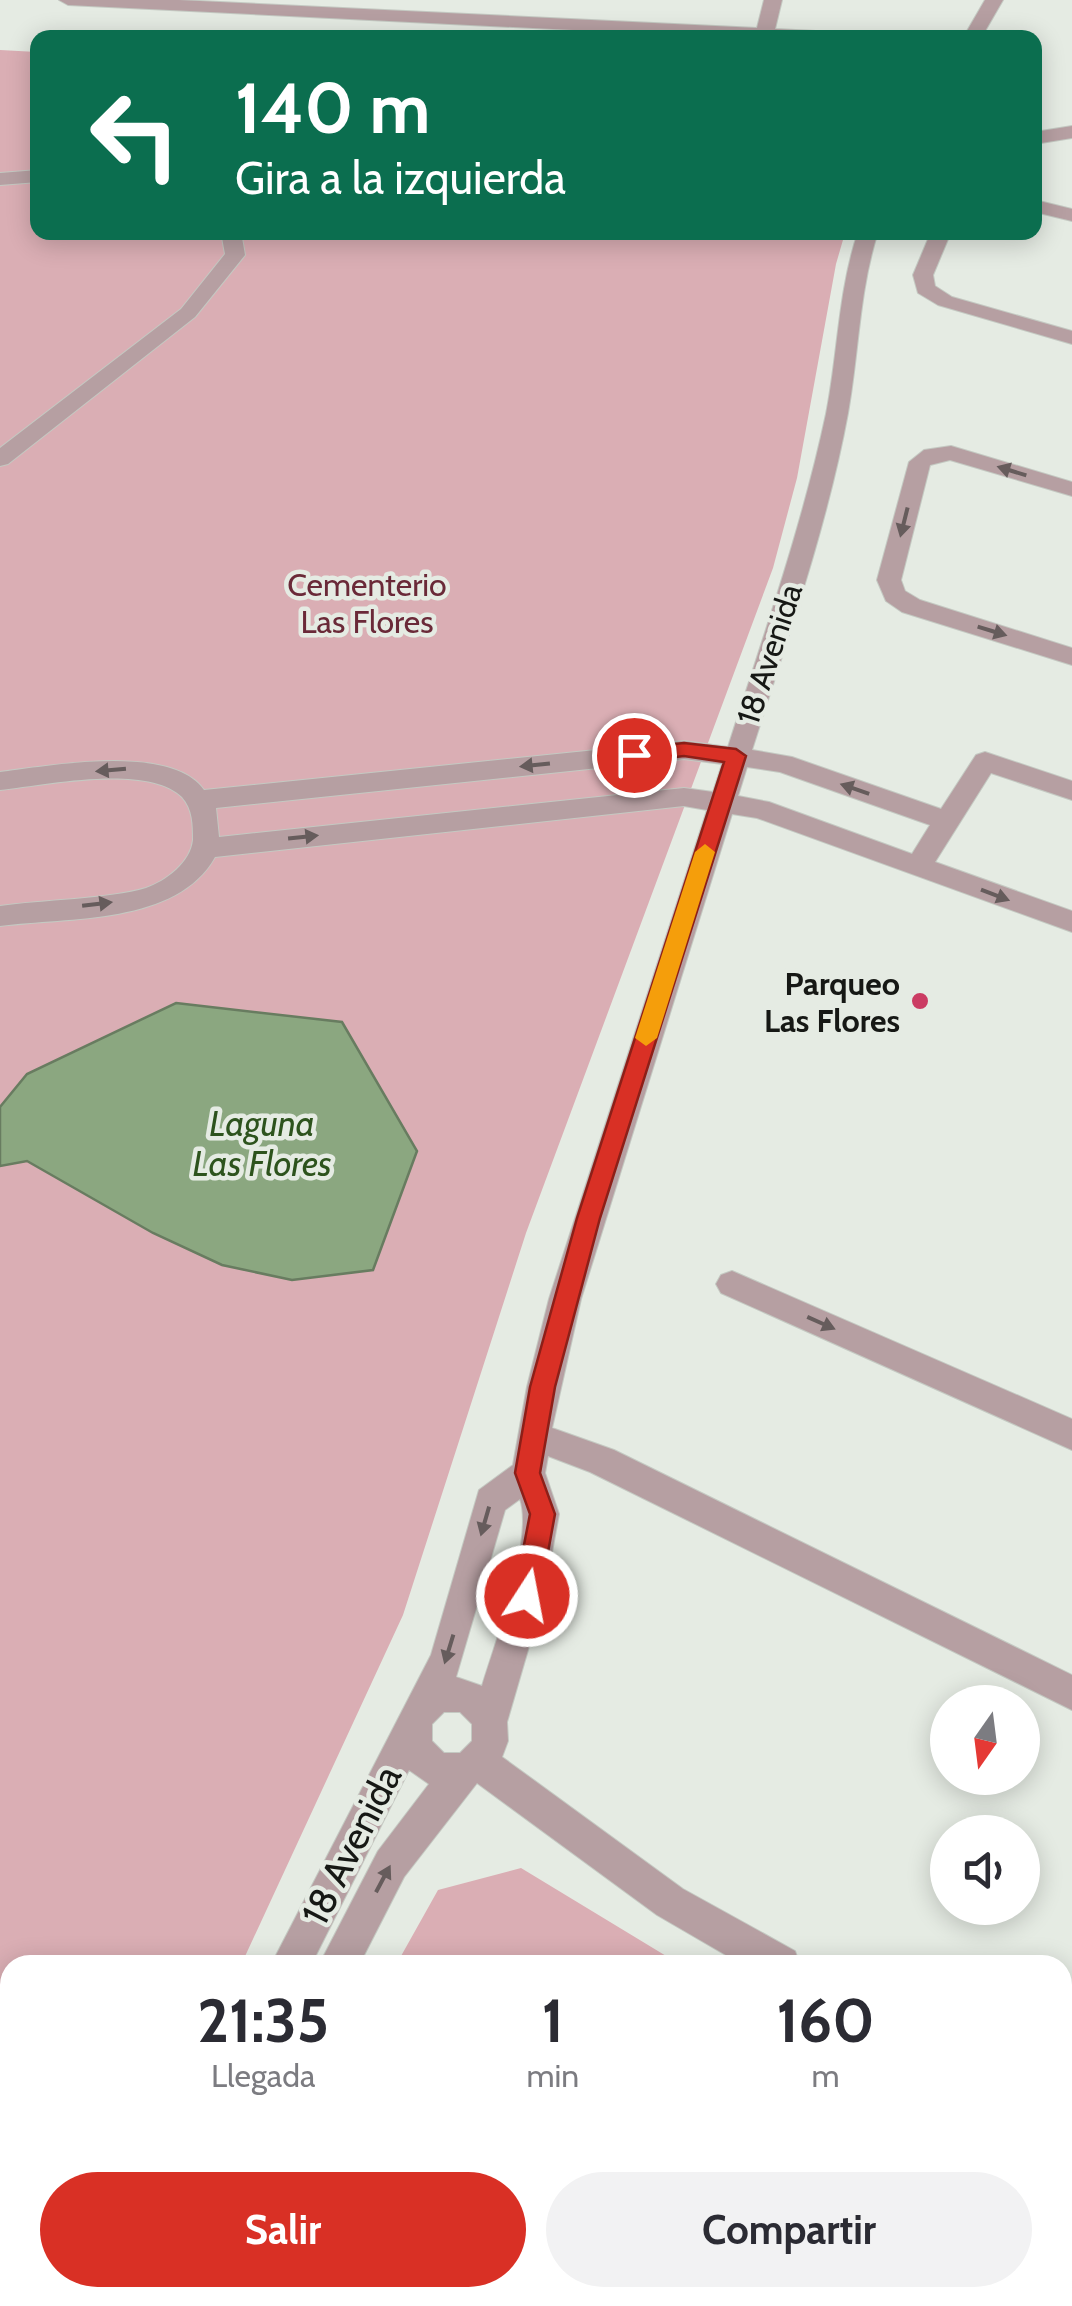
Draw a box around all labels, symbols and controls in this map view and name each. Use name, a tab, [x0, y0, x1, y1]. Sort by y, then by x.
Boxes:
text: 140 m	[235, 65, 430, 151]
icon: left	[70, 70, 200, 200]
text: Gira a la izquierda	[235, 151, 566, 205]
one-way arrow	[996, 463, 1026, 478]
one-way arrow	[896, 507, 912, 538]
park label: Cementerio Las Flores	[287, 565, 447, 641]
street label: 18 Avenida	[728, 578, 810, 729]
one-way arrow	[977, 625, 1007, 640]
pin	[592, 713, 677, 798]
icon: arrive	[607, 728, 662, 783]
one-way arrow	[518, 757, 550, 773]
one-way arrow	[95, 763, 127, 779]
one-way arrow	[839, 781, 869, 796]
one-way arrow	[287, 829, 319, 845]
one-way arrow	[980, 888, 1010, 903]
one-way arrow	[81, 896, 113, 912]
place label: Parqueo Las Flores	[764, 964, 900, 1040]
marker: Parqueo Las Flores	[909, 990, 931, 1012]
water label: Laguna Las Flores	[192, 1102, 332, 1185]
one-way arrow	[806, 1315, 836, 1331]
one-way arrow	[477, 1506, 492, 1537]
position arrow	[475, 1544, 579, 1648]
one-way arrow	[441, 1634, 456, 1665]
north arrow	[930, 1685, 1040, 1795]
map controls	[930, 1685, 1040, 1925]
street label: 18 Avenida	[291, 1757, 411, 1933]
button: sound	[930, 1815, 1040, 1925]
one-way arrow	[374, 1864, 391, 1893]
text: 21:35	[197, 1984, 329, 2057]
text: 1	[542, 1984, 564, 2057]
text: 160	[776, 1984, 875, 2057]
text: Llegada	[211, 2056, 315, 2095]
text: min	[526, 2056, 579, 2095]
text: m	[812, 2056, 840, 2095]
button: Salir	[40, 2172, 526, 2287]
button: Compartir	[546, 2172, 1032, 2287]

